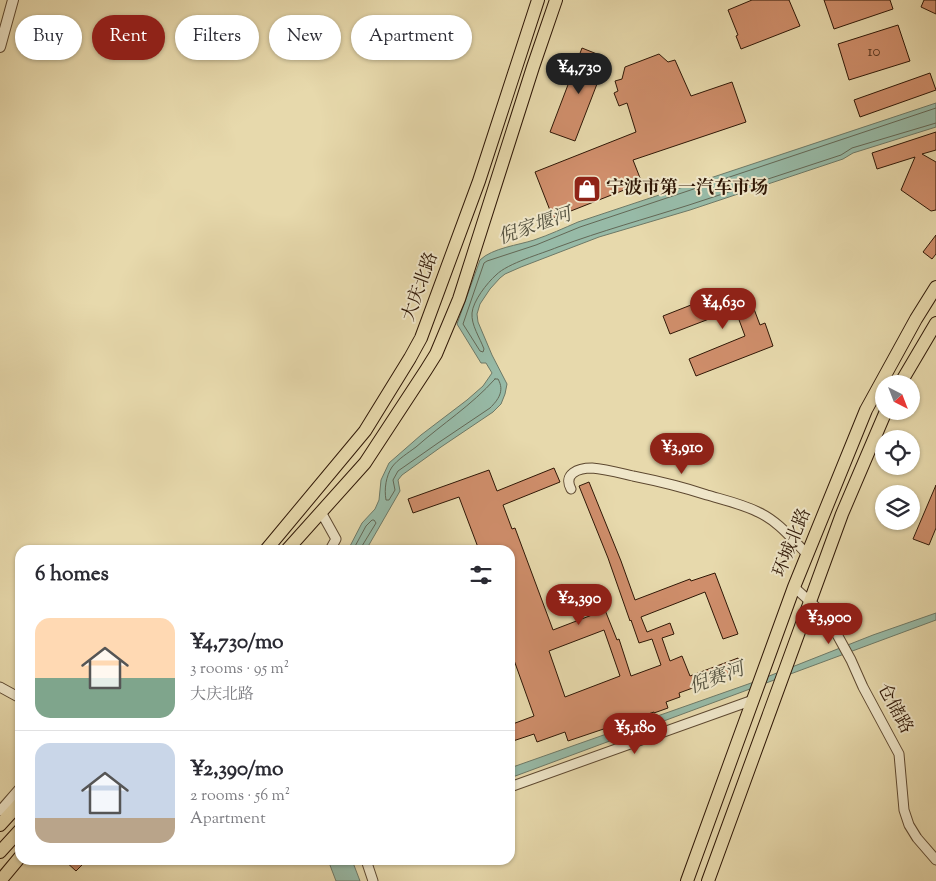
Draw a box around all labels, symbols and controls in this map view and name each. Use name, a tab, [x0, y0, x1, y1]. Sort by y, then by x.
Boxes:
chip: Buy	[15, 15, 82, 60]
chip: Rent	[92, 15, 165, 60]
chip: Filters	[175, 15, 259, 60]
chip: New	[269, 15, 341, 60]
chip: Apartment	[351, 15, 472, 60]
house number: 10	[868, 42, 881, 63]
pin: ¥4,730	[538, 52, 620, 95]
text: ¥4,730	[557, 57, 601, 80]
shop icon: 宁波市第一汽车市场	[572, 174, 602, 204]
place label: 宁波市第一汽车市场	[606, 176, 768, 202]
water label: 倪家堰河	[495, 201, 578, 252]
street label: 大庆北路	[396, 249, 446, 325]
pin: ¥4,630	[682, 288, 764, 330]
text: ¥4,630	[701, 292, 745, 315]
north arrow	[875, 375, 920, 420]
map controls	[875, 375, 920, 530]
button: locate	[875, 430, 920, 475]
pin: ¥3,910	[641, 432, 723, 475]
text: ¥3,910	[661, 437, 703, 460]
button: layers	[875, 485, 920, 530]
street label: 环城北路	[767, 505, 819, 581]
text: 6 homes	[35, 560, 109, 590]
icon: filters	[467, 561, 495, 589]
pin: ¥2,390	[538, 584, 620, 626]
text: ¥2,390	[557, 588, 601, 611]
pin: ¥3,900	[788, 602, 870, 645]
text: ¥3,900	[806, 607, 852, 630]
text: ¥4,730/mo	[190, 628, 284, 658]
icon: home	[75, 638, 135, 698]
water label: 倪赛河	[686, 656, 751, 701]
text: 3 rooms · 95 m²	[190, 658, 289, 681]
street label: 仓储路	[870, 679, 918, 739]
text: 大庆北路	[190, 684, 254, 707]
pin: ¥5,180	[594, 712, 676, 755]
text: ¥5,180	[614, 717, 656, 740]
text: ¥2,390/mo	[190, 755, 284, 785]
icon: home	[75, 763, 135, 823]
text: 2 rooms · 56 m²	[190, 785, 290, 808]
text: Apartment	[190, 808, 266, 831]

